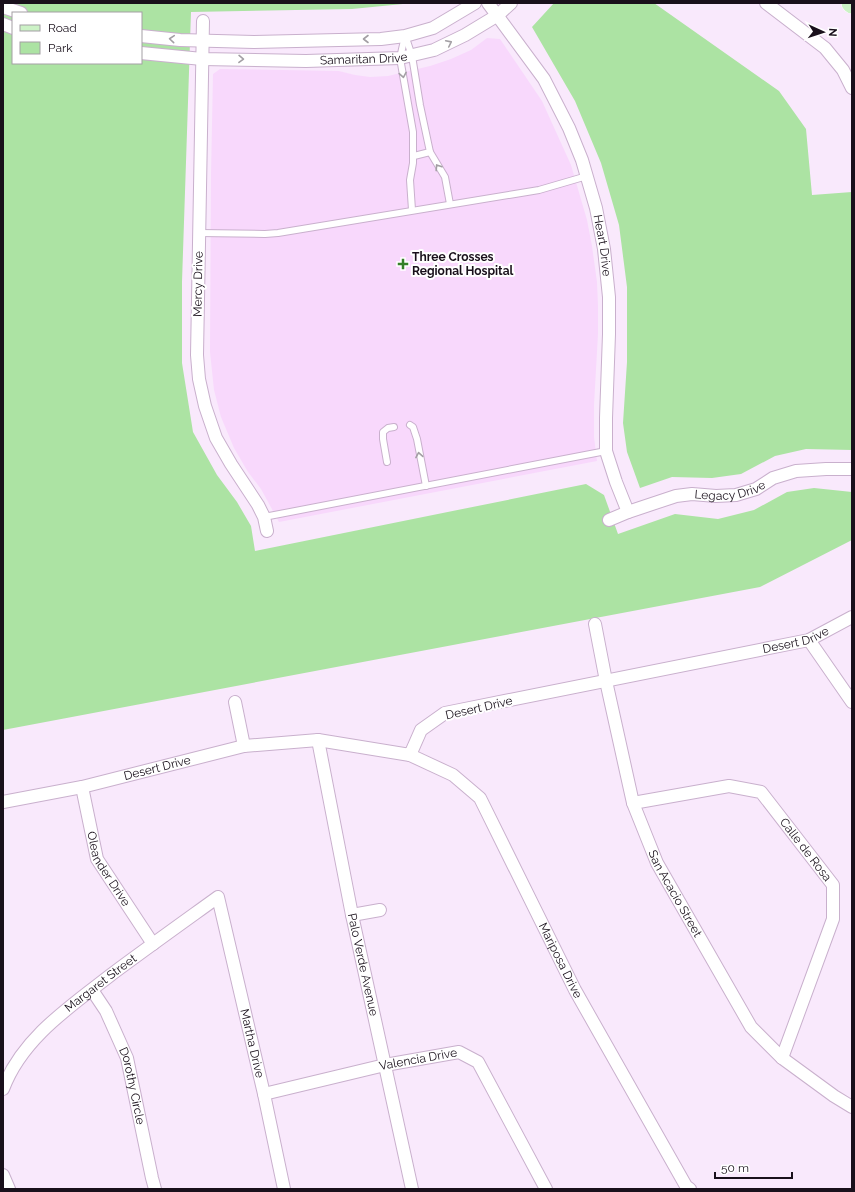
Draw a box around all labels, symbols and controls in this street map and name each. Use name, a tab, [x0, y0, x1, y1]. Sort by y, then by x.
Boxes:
legend	[12, 12, 142, 64]
north arrow	[803, 12, 843, 52]
text: Road	[48, 21, 77, 35]
text: N	[826, 28, 839, 37]
one-way arrow	[169, 35, 175, 44]
one-way arrow	[363, 35, 369, 43]
one-way arrow	[444, 40, 452, 48]
text: Park	[48, 41, 73, 55]
street label: Samaritan Drive	[320, 49, 409, 68]
one-way arrow	[238, 55, 244, 63]
one-way arrow	[398, 72, 407, 78]
one-way arrow	[436, 165, 443, 172]
street label: Heart Drive	[590, 213, 614, 277]
place label: Three Crosses Regional Hospital	[412, 250, 514, 278]
street label: Mercy Drive	[190, 251, 206, 317]
marker: Three Crosses Regional Hospital	[397, 258, 409, 270]
one-way arrow	[416, 452, 424, 458]
street label: Legacy Drive	[694, 478, 768, 503]
street label: Desert Drive	[761, 624, 831, 656]
street label: Desert Drive	[444, 693, 514, 723]
street label: Desert Drive	[122, 753, 192, 783]
street label: Calle de Rosa	[777, 815, 834, 884]
street label: Oleander Drive	[84, 830, 133, 909]
street label: San Acacio Street	[646, 848, 705, 939]
street label: Palo Verde Avenue	[345, 912, 381, 1017]
street label: Mariposa Drive	[536, 920, 585, 1001]
street label: Margaret Street	[62, 951, 139, 1015]
street label: Martha Drive	[237, 1007, 267, 1079]
street label: Dorothy Circle	[116, 1045, 148, 1126]
street label: Valencia Drive	[378, 1045, 458, 1073]
scale bar	[715, 1154, 792, 1180]
text: 50 m	[721, 1161, 749, 1175]

